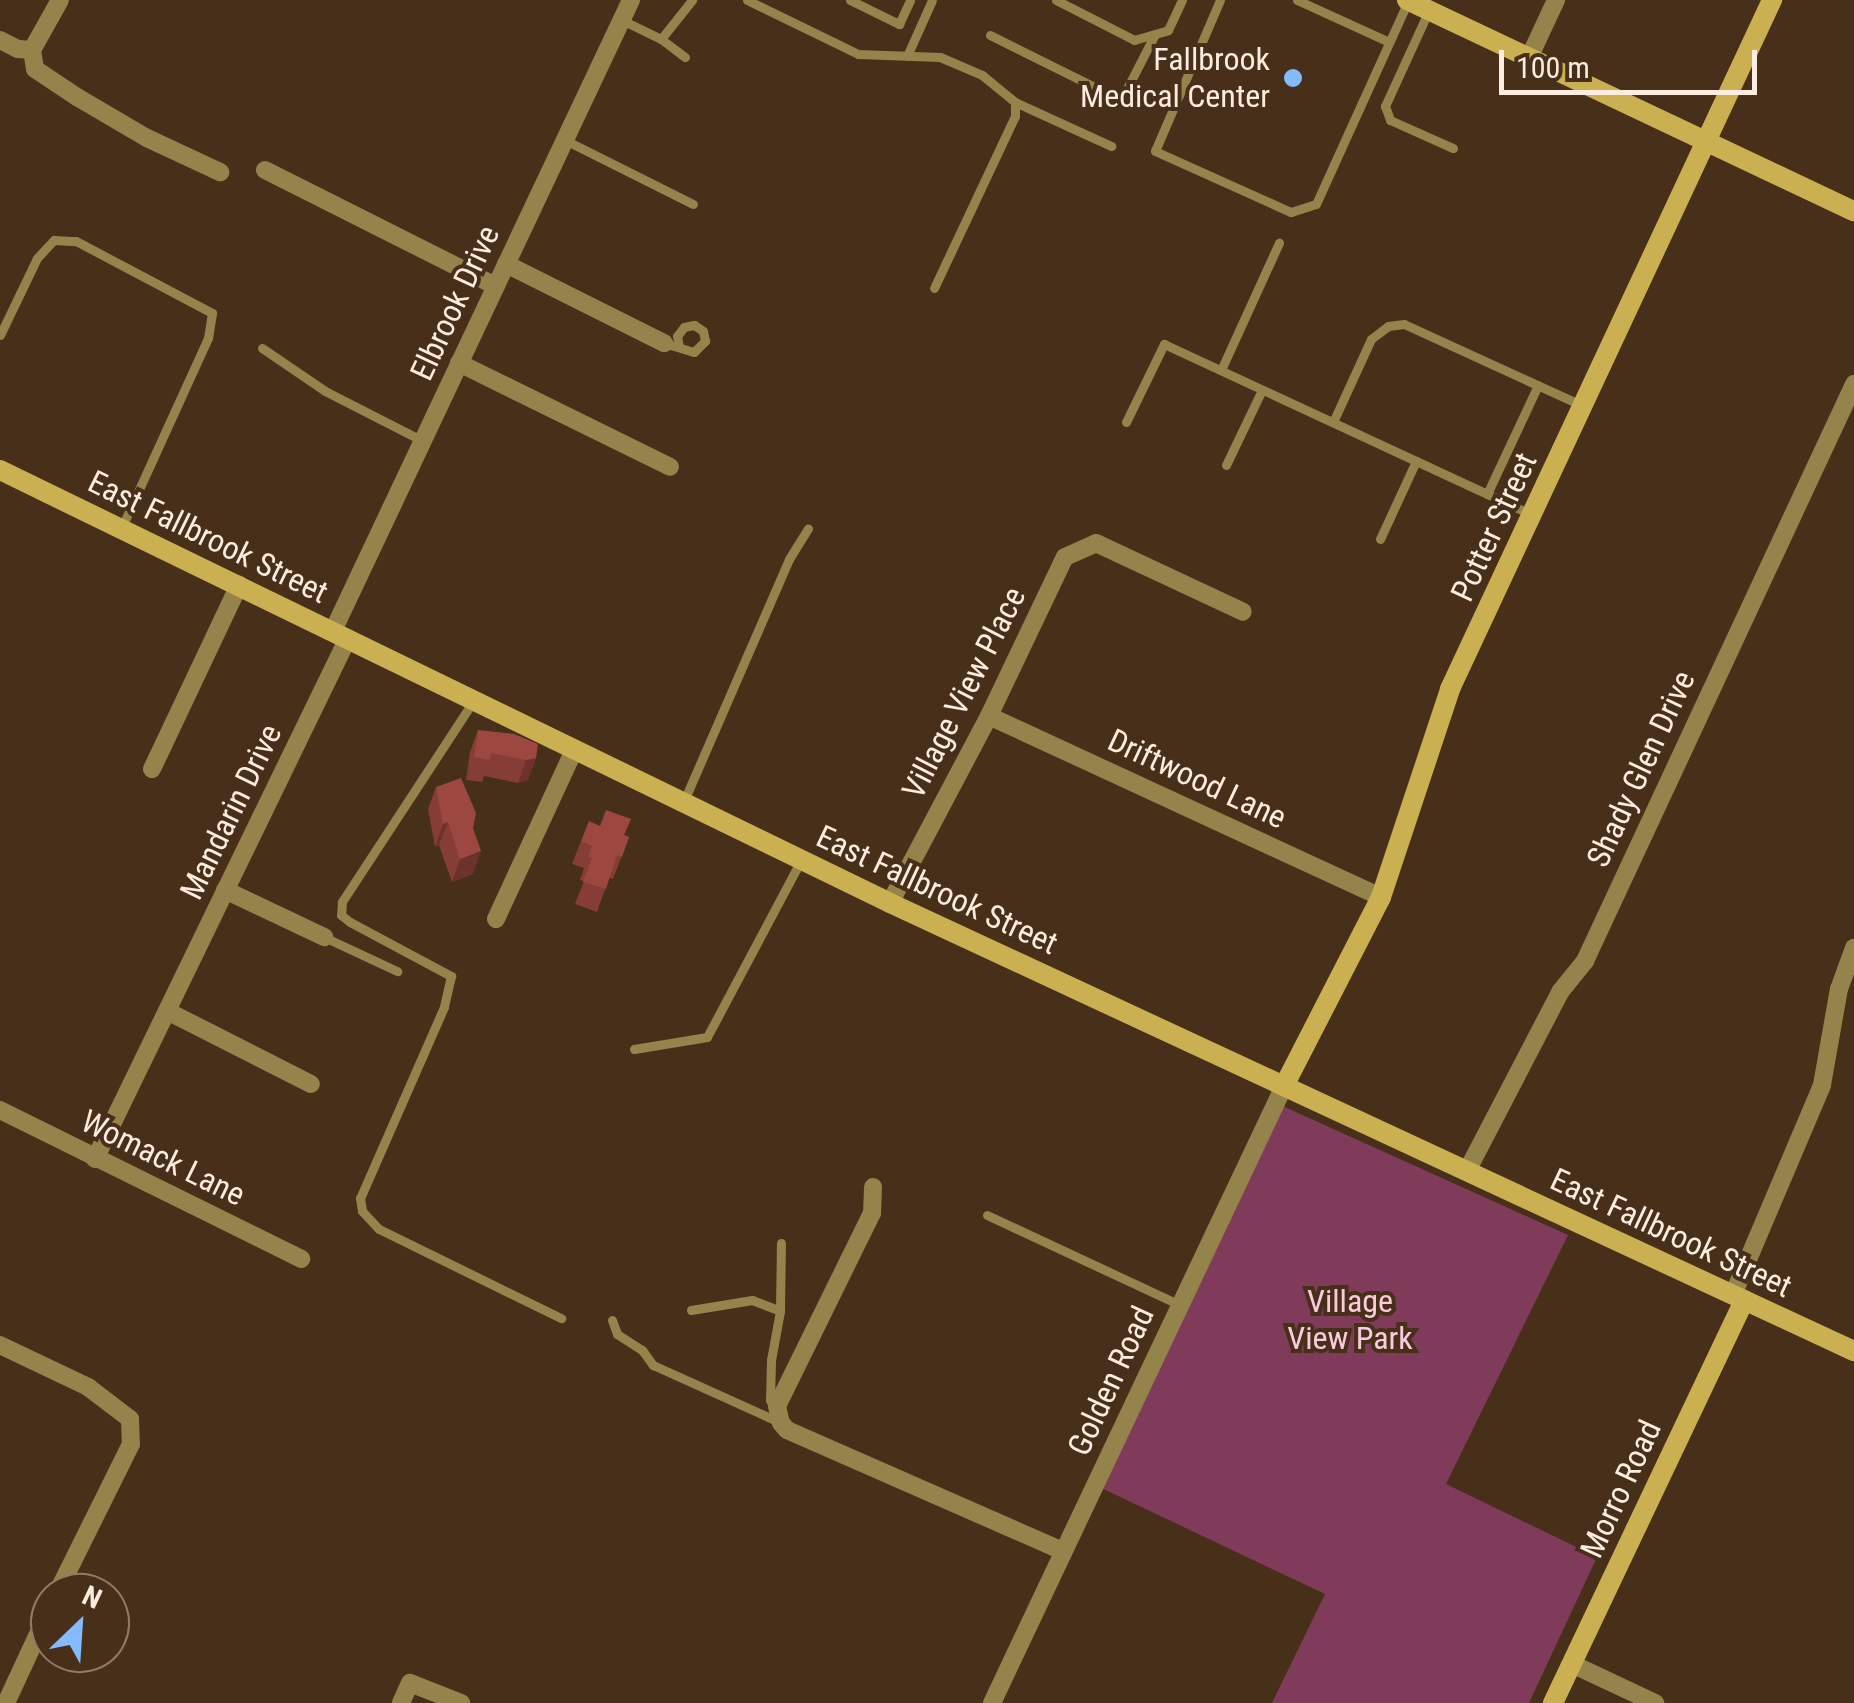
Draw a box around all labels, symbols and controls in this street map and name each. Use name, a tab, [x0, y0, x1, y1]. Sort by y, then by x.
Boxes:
scale bar	[1504, 30, 1762, 92]
place label: Fallbrook Medical Center	[1080, 41, 1270, 116]
text: 100 m	[1516, 50, 1590, 85]
marker: Fallbrook Medical Center	[1280, 65, 1306, 91]
street label: Elbrook Drive	[402, 220, 508, 386]
street label: Potter Street	[1443, 447, 1545, 607]
street label: East Fallbrook Street	[82, 462, 334, 612]
street label: Village View Place	[894, 581, 1034, 805]
street label: Shady Glen Drive	[1579, 665, 1703, 873]
street label: Mandarin Drive	[172, 718, 290, 906]
street label: Driftwood Lane	[1102, 721, 1292, 837]
street label: East Fallbrook Street	[810, 817, 1064, 963]
street label: Womack Lane	[75, 1102, 251, 1214]
street label: East Fallbrook Street	[1544, 1160, 1798, 1306]
park label: Village View Park	[1287, 1283, 1413, 1358]
street label: Golden Road	[1060, 1300, 1162, 1462]
street label: Morro Road	[1573, 1414, 1669, 1564]
north arrow	[30, 1573, 130, 1673]
text: N	[77, 1579, 107, 1616]

